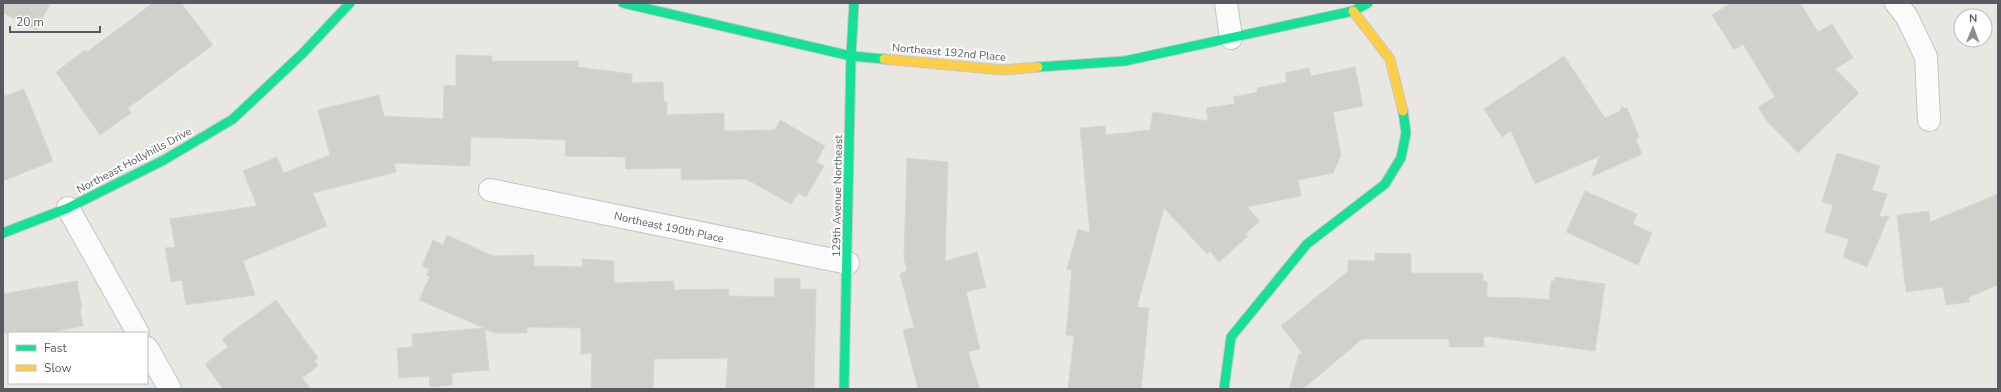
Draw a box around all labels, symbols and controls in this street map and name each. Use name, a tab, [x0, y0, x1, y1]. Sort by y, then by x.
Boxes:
scale bar	[10, 8, 100, 34]
north arrow	[1953, 8, 1993, 48]
text: N	[1969, 11, 1977, 26]
text: 20 m	[16, 14, 44, 30]
street label: Northeast 192nd Place	[891, 40, 1007, 65]
street label: Northeast Hollyhills Drive	[74, 124, 194, 197]
street label: 129th Avenue Northeast	[829, 135, 846, 257]
street label: Northeast 190th Place	[613, 209, 725, 246]
legend	[8, 332, 148, 384]
text: Fast	[44, 340, 67, 356]
text: Slow	[44, 360, 72, 376]

